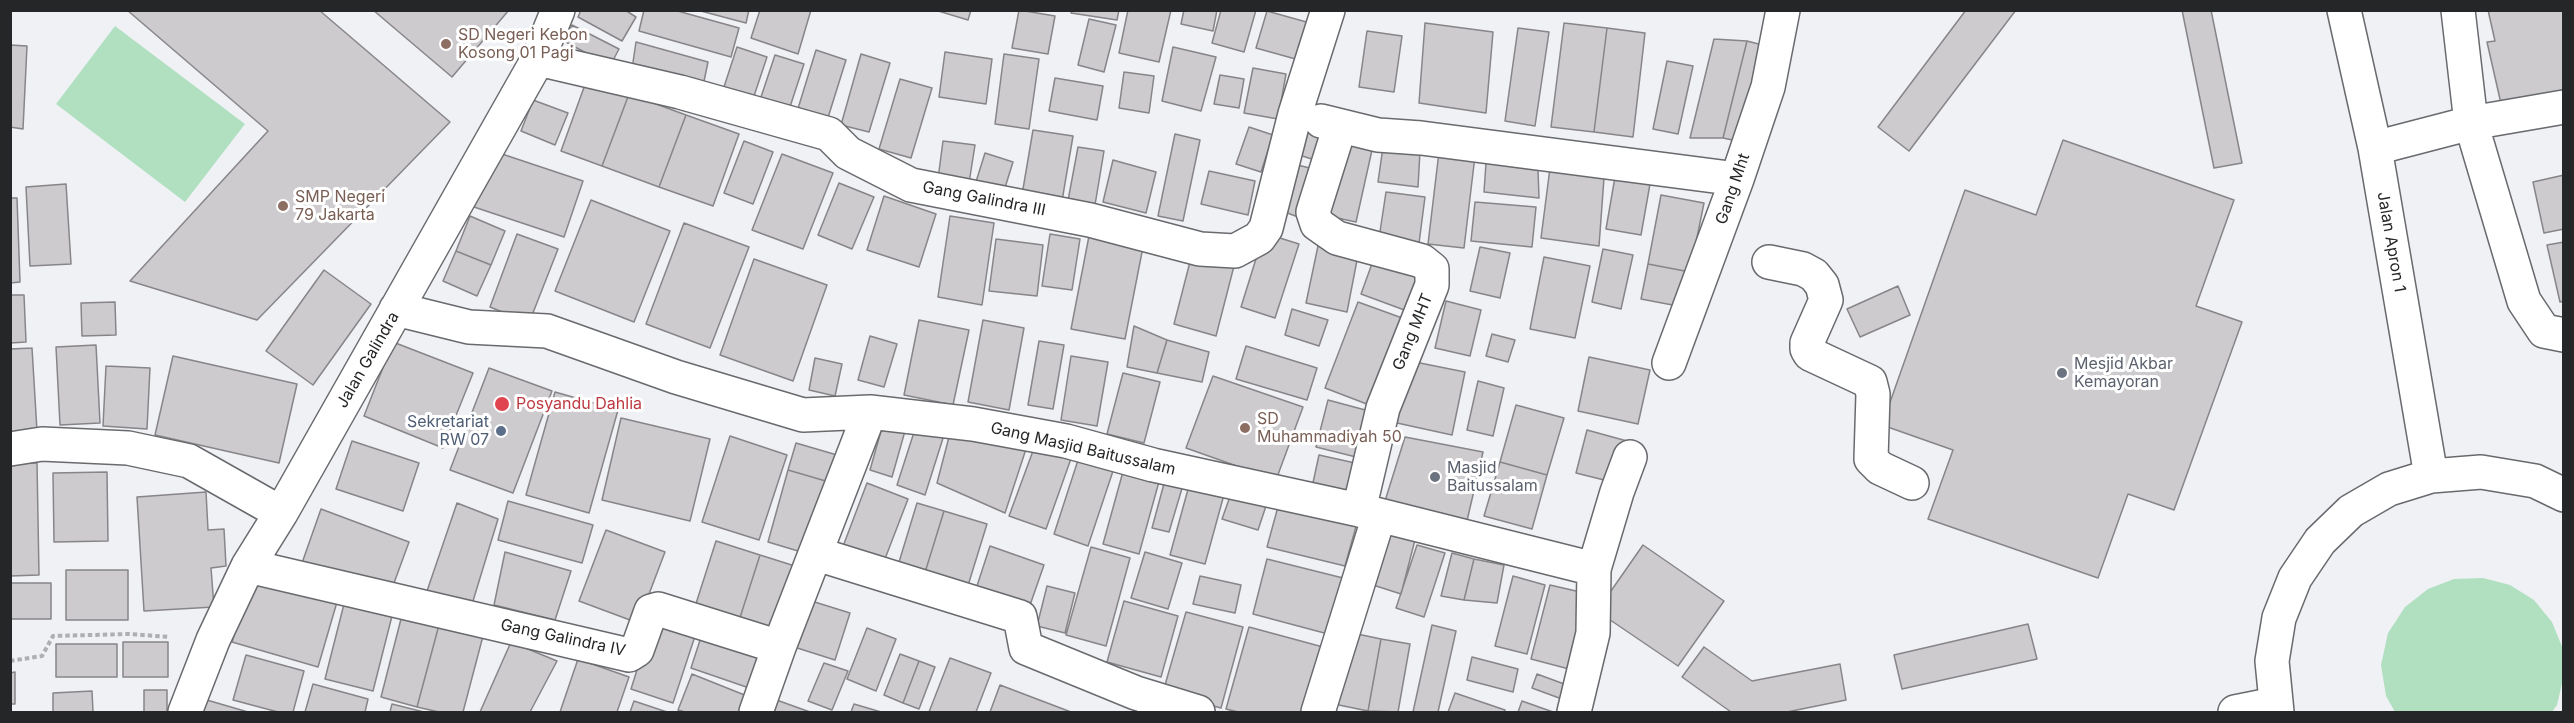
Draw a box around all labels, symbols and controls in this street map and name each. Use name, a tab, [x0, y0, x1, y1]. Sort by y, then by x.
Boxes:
place label: SD Negeri Kebon Kosong 01 Pagi	[458, 25, 588, 63]
marker: SD Negeri Kebon Kosong 01 Pagi	[439, 37, 453, 51]
street label: Gang Mht	[1712, 151, 1754, 227]
street label: Gang Galindra III	[921, 178, 1047, 220]
place label: SMP Negeri 79 Jakarta	[295, 187, 385, 225]
street label: Jalan Apron 1	[2373, 190, 2409, 294]
marker: SMP Negeri 79 Jakarta	[276, 199, 290, 213]
street label: Gang MHT	[1389, 291, 1437, 373]
street label: Jalan Galindra	[333, 308, 403, 412]
place label: Mesjid Akbar Kemayoran	[2074, 354, 2173, 392]
marker: Mesjid Akbar Kemayoran	[2055, 366, 2069, 380]
place label: Posyandu Dahlia	[516, 394, 642, 414]
marker: Posyandu Dahlia	[493, 395, 511, 413]
place label: SD Muhammadiyah 50	[1257, 409, 1402, 447]
place label: Sekretariat RW 07	[407, 412, 489, 450]
street label: Gang Masjid Baitussalam	[989, 418, 1177, 480]
marker: SD Muhammadiyah 50	[1238, 421, 1252, 435]
marker: Sekretariat RW 07	[494, 424, 508, 438]
place label: Masjid Baitussalam	[1447, 458, 1538, 496]
marker: Masjid Baitussalam	[1428, 470, 1442, 484]
street label: Gang Galindra IV	[499, 615, 627, 661]

